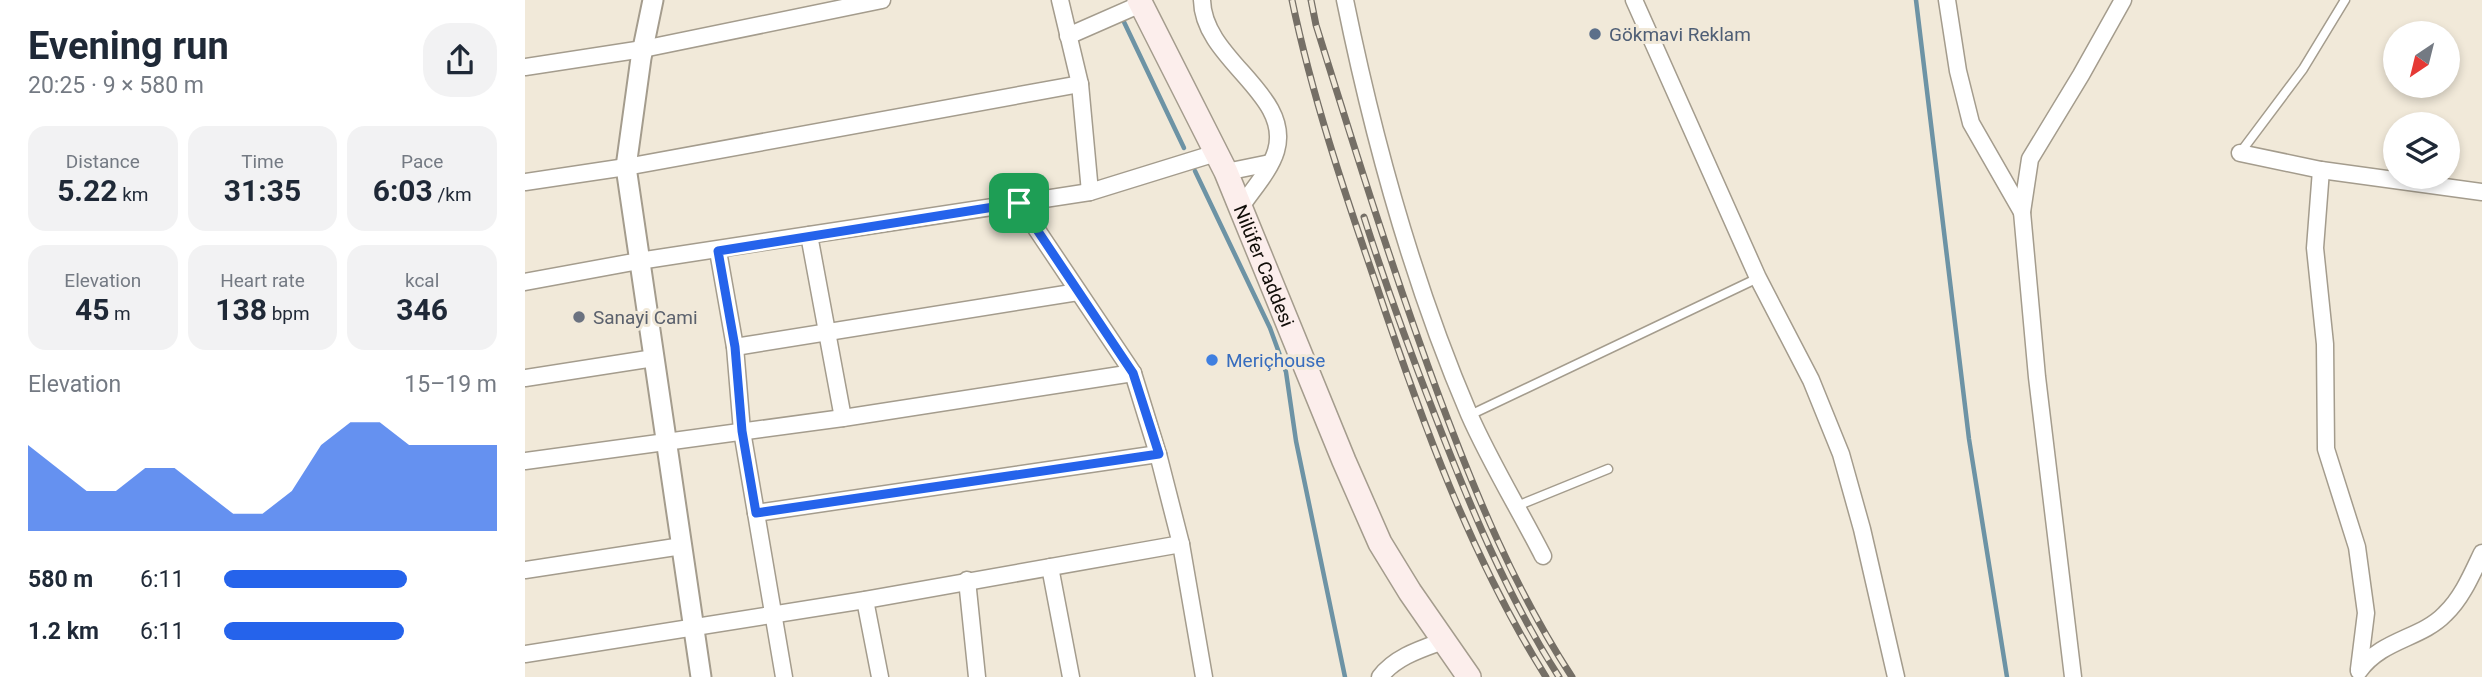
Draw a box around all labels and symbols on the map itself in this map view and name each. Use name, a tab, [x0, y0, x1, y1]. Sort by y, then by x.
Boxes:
north arrow	[2383, 21, 2461, 98]
place label: Gökmavi Reklam	[1609, 23, 1751, 46]
marker: Gökmavi Reklam	[1587, 26, 1603, 42]
pin	[989, 173, 1049, 233]
street label: Nilüfer Caddesi	[1229, 201, 1299, 330]
place label: Sanayi Cami	[593, 306, 698, 329]
marker: Sanayi Cami	[571, 309, 587, 325]
place label: Meriçhouse	[1226, 349, 1325, 372]
marker: Meriçhouse	[1204, 352, 1220, 368]

